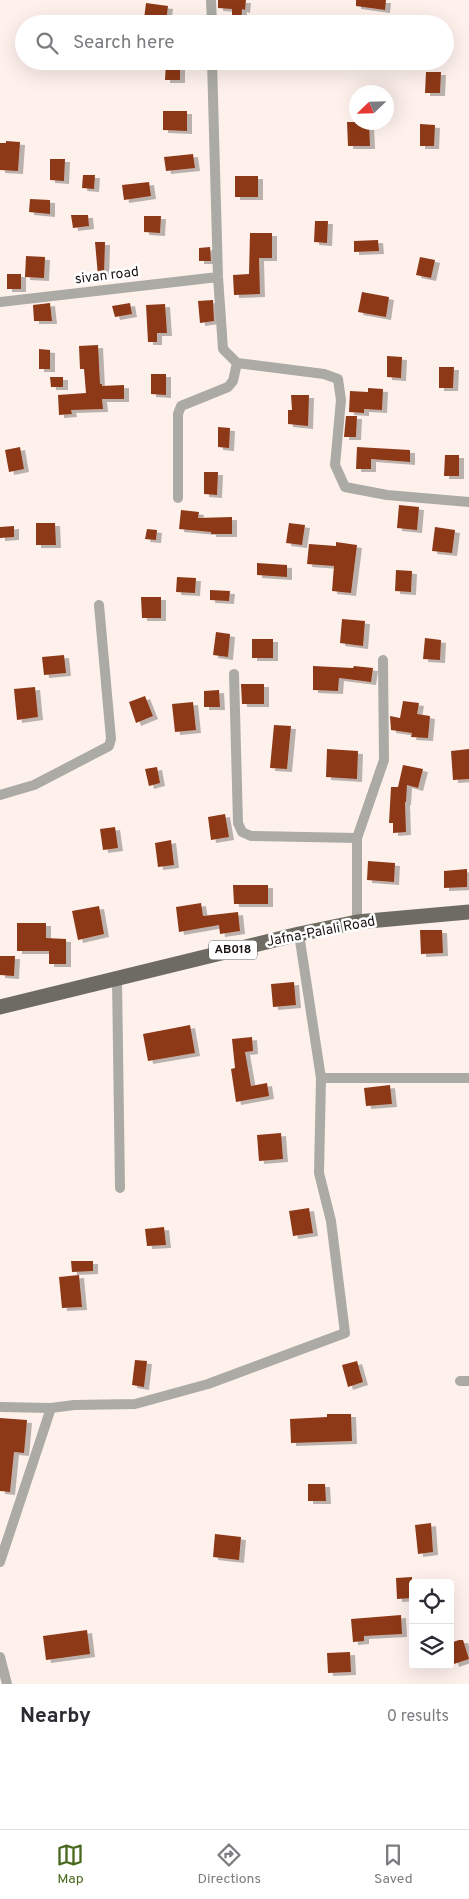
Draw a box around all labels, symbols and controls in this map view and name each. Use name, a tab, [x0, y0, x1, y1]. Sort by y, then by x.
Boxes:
search box	[15, 15, 454, 70]
icon: search	[33, 29, 61, 57]
text: Search here	[73, 31, 175, 55]
north arrow	[349, 85, 394, 130]
street label: sivan road	[74, 264, 140, 288]
street label: Jafna-Palali Road	[265, 913, 377, 951]
road number: AB018	[209, 940, 257, 960]
map controls	[409, 1579, 454, 1669]
button: locate	[409, 1579, 454, 1624]
button: layers	[409, 1624, 454, 1669]
text: Nearby	[20, 1703, 91, 1730]
text: 0 results	[387, 1707, 449, 1727]
tab: Map	[56, 1841, 84, 1888]
tab: Directions	[197, 1841, 261, 1888]
tab: Saved	[374, 1841, 413, 1888]

